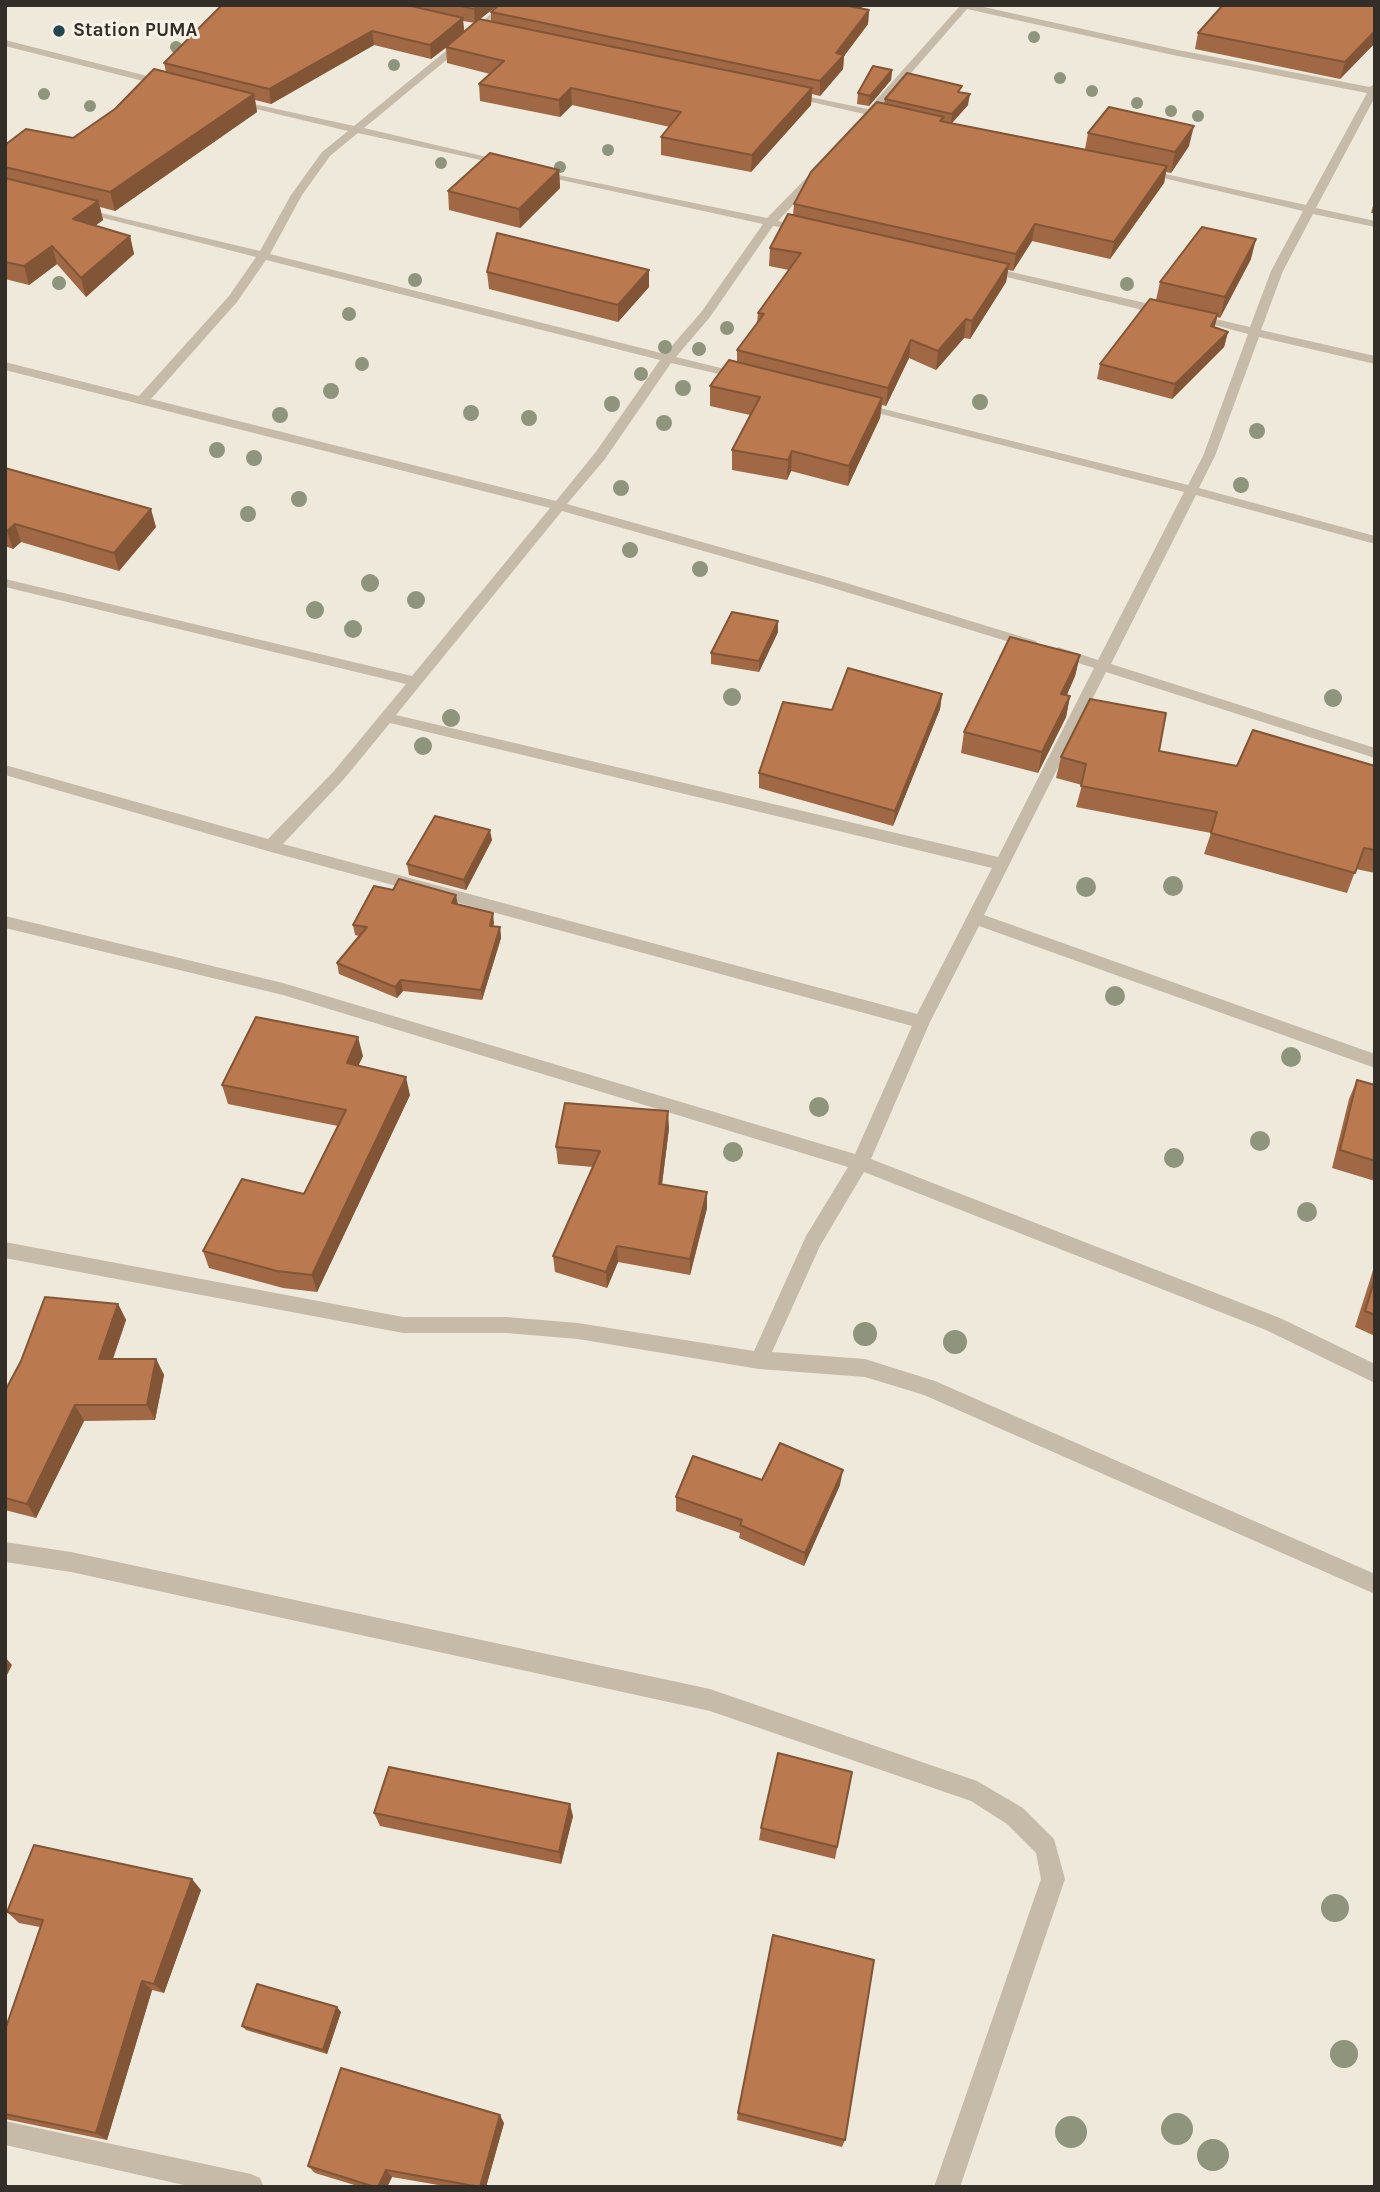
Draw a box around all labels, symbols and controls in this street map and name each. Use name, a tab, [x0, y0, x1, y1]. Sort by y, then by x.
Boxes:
place label: Station PUMA	[73, 20, 197, 42]
marker: Station PUMA	[51, 23, 67, 39]

